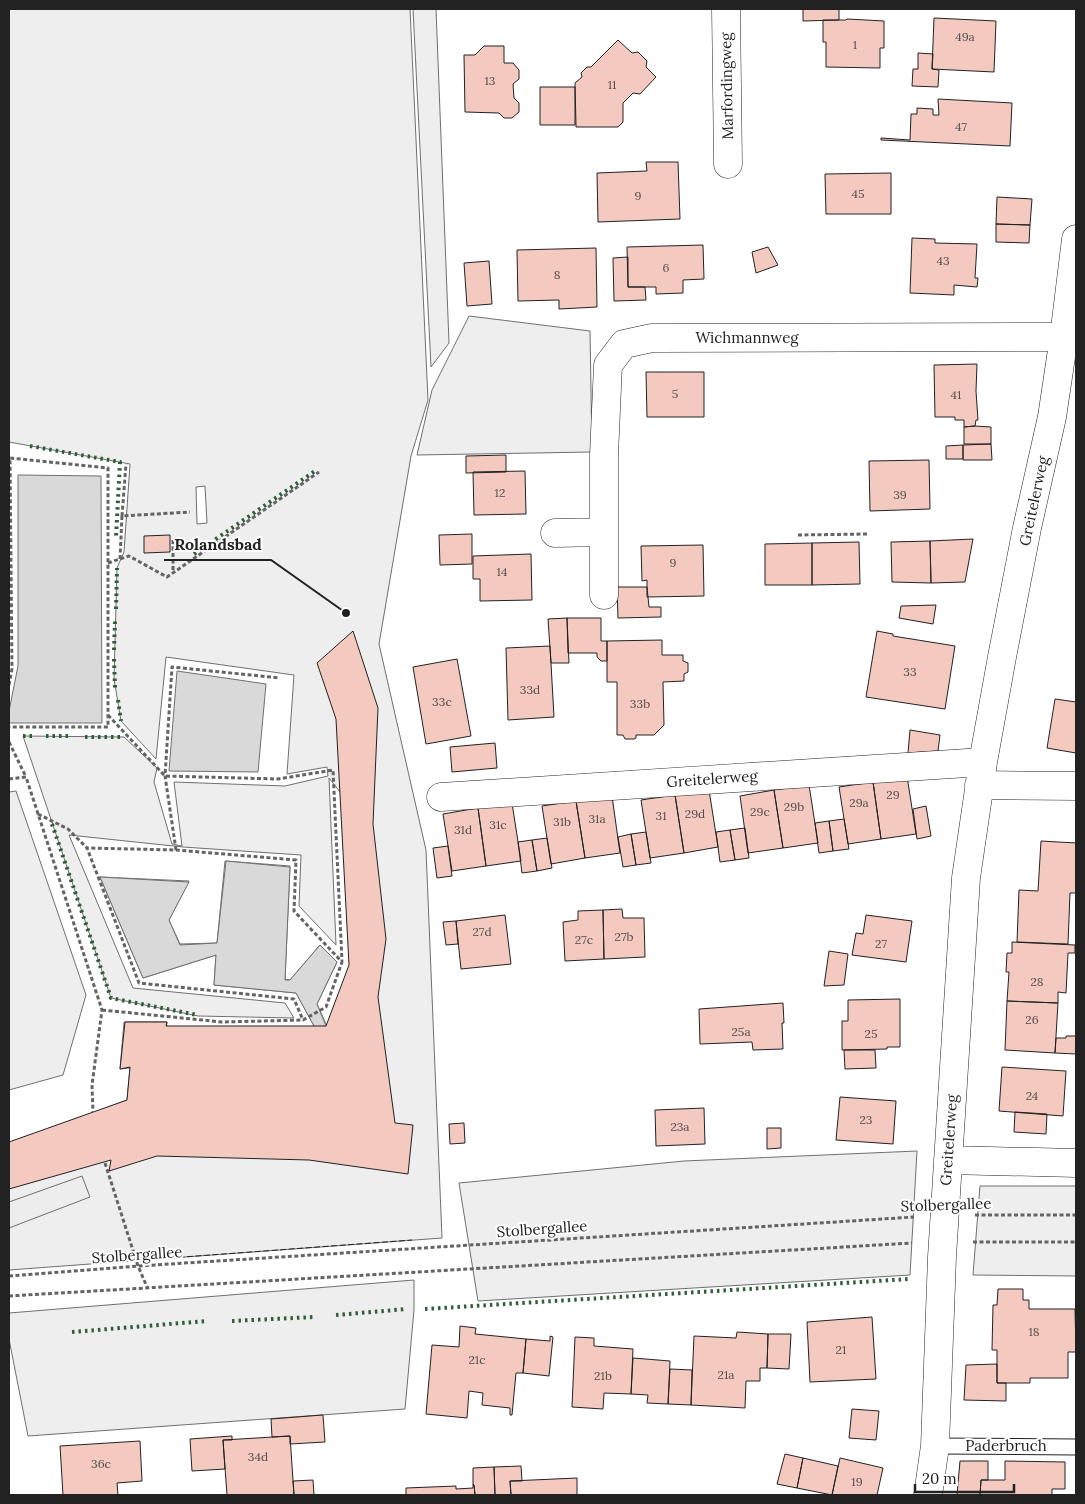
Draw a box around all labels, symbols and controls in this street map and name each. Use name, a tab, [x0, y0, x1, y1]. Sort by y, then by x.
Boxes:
house number: 49a	[955, 29, 975, 44]
street label: Marfordingweg	[716, 32, 737, 140]
house number: 1	[853, 37, 857, 52]
house number: 13	[484, 73, 496, 88]
house number: 11	[608, 77, 616, 92]
house number: 47	[955, 119, 967, 134]
house number: 45	[851, 186, 865, 201]
house number: 9	[635, 188, 642, 203]
house number: 43	[936, 253, 950, 268]
house number: 6	[663, 260, 670, 275]
house number: 8	[554, 267, 561, 282]
street label: Wichmannweg	[695, 328, 799, 347]
house number: 5	[672, 386, 678, 401]
house number: 41	[951, 387, 961, 402]
street label: Greitelerweg	[1015, 454, 1052, 548]
house number: 12	[495, 485, 505, 500]
house number: 39	[893, 487, 907, 502]
callout: Rolandsbad	[164, 529, 271, 560]
text: Rolandsbad	[174, 534, 262, 554]
house number: 9	[670, 555, 677, 570]
house number: 14	[497, 564, 508, 579]
house number: 33	[903, 664, 917, 679]
house number: 33d	[520, 682, 540, 697]
house number: 33c	[432, 694, 452, 709]
house number: 33b	[630, 696, 650, 711]
street label: Greitelerweg	[666, 766, 759, 791]
house number: 29	[886, 787, 900, 802]
house number: 29a	[849, 795, 869, 810]
house number: 29b	[784, 799, 804, 814]
house number: 29c	[750, 804, 770, 819]
house number: 29d	[685, 806, 705, 821]
house number: 31	[655, 808, 667, 823]
house number: 31a	[588, 811, 606, 826]
house number: 31b	[553, 814, 571, 829]
house number: 31c	[489, 817, 507, 832]
house number: 31d	[454, 822, 472, 837]
house number: 27d	[472, 924, 492, 939]
house number: 27b	[615, 929, 633, 944]
house number: 27c	[575, 932, 593, 947]
house number: 27	[875, 936, 887, 951]
house number: 28	[1030, 974, 1044, 989]
house number: 26	[1025, 1012, 1039, 1027]
house number: 25a	[731, 1024, 751, 1039]
house number: 25	[865, 1026, 877, 1041]
house number: 24	[1026, 1088, 1039, 1103]
street label: Greitelerweg	[936, 1093, 961, 1186]
house number: 23	[860, 1112, 873, 1127]
house number: 23a	[670, 1119, 690, 1134]
street label: Stolbergallee	[900, 1193, 992, 1216]
street label: Stolbergallee	[496, 1216, 588, 1241]
street label: Stolbergallee	[91, 1242, 183, 1267]
house number: 18	[1028, 1324, 1040, 1339]
house number: 21	[836, 1342, 846, 1357]
house number: 21c	[468, 1352, 486, 1367]
house number: 21a	[717, 1367, 735, 1382]
house number: 21b	[594, 1368, 612, 1383]
street label: Paderbruch	[965, 1436, 1047, 1455]
house number: 34d	[248, 1449, 268, 1464]
house number: 36c	[91, 1456, 111, 1471]
scale bar	[915, 1462, 1014, 1494]
text: 20 m	[922, 1469, 957, 1488]
house number: 19	[851, 1474, 863, 1489]

